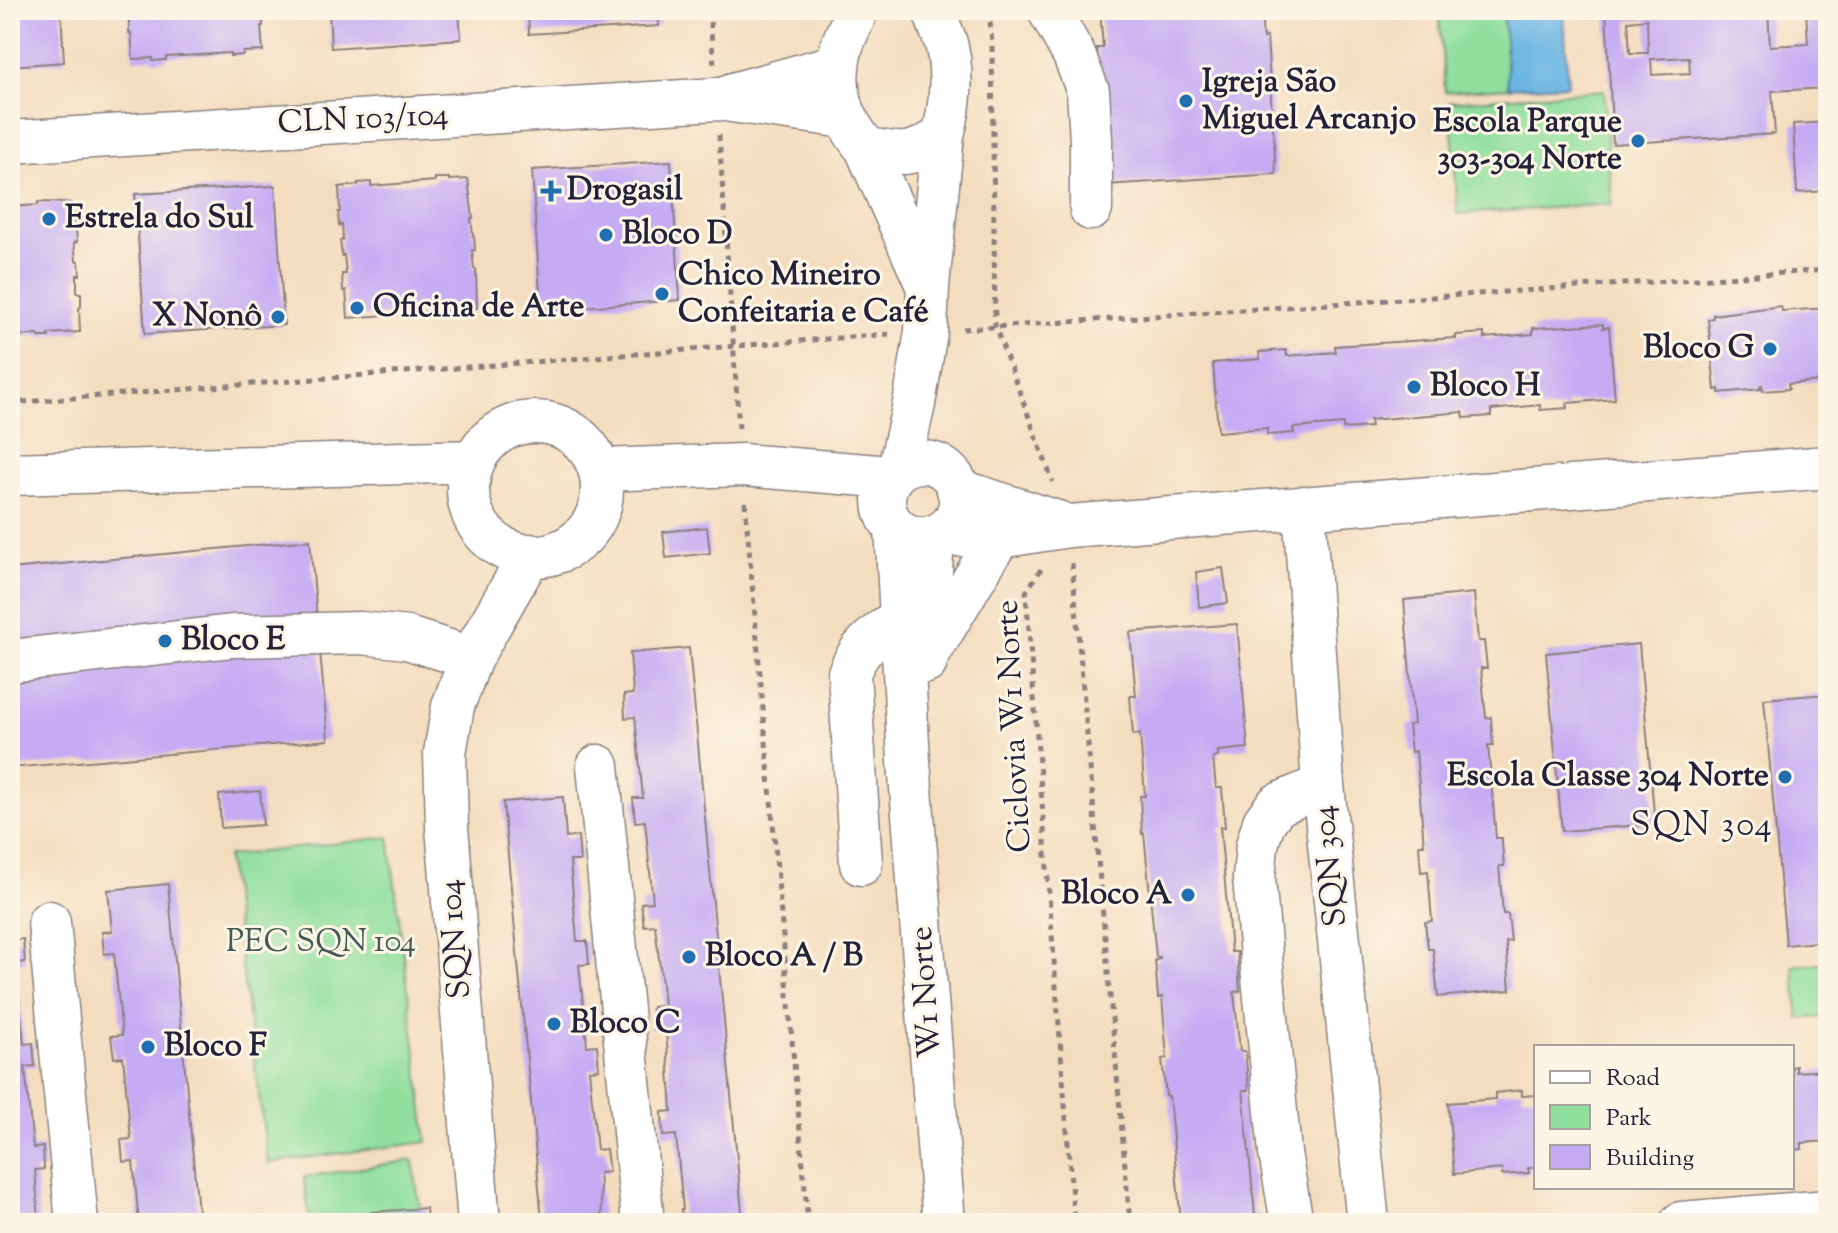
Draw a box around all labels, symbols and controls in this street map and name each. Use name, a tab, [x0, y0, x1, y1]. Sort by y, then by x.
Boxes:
place label: Igreja São Miguel Arcanjo	[1202, 60, 1416, 143]
marker: Igreja São Miguel Arcanjo	[1177, 92, 1195, 110]
street label: CLN 103/104	[276, 93, 450, 147]
place label: Escola Parque 303-304 Norte	[1433, 100, 1622, 183]
marker: Escola Parque 303-304 Norte	[1629, 132, 1647, 150]
place label: Drogasil	[567, 168, 683, 214]
marker: Drogasil	[542, 182, 560, 200]
place label: Estrela do Sul	[65, 196, 254, 242]
marker: Estrela do Sul	[40, 210, 58, 228]
place label: Bloco D	[622, 212, 732, 258]
marker: Bloco D	[597, 226, 615, 244]
place label: Chico Mineiro Confeitaria e Café	[678, 253, 929, 336]
place label: Oficina de Arte	[373, 285, 584, 331]
marker: Chico Mineiro Confeitaria e Café	[653, 285, 671, 303]
place label: X Nonô	[152, 294, 262, 340]
marker: Oficina de Arte	[348, 299, 366, 317]
marker: X Nonô	[269, 308, 287, 326]
place label: Bloco G	[1643, 326, 1754, 372]
marker: Bloco G	[1761, 340, 1779, 358]
place label: Bloco H	[1430, 364, 1541, 410]
marker: Bloco H	[1405, 378, 1423, 396]
street label: Ciclovia W1 Norte	[985, 598, 1045, 854]
place label: Bloco E	[181, 618, 286, 664]
marker: Bloco E	[156, 632, 174, 650]
place label: Escola Classe 304 Norte	[1447, 754, 1769, 800]
marker: Escola Classe 304 Norte	[1776, 768, 1794, 786]
district label: SQN 304	[1630, 802, 1774, 851]
street label: SQN 304	[1302, 803, 1360, 929]
place label: Bloco A	[1061, 872, 1172, 918]
street label: SQN 104	[428, 877, 484, 1001]
marker: Bloco A	[1179, 886, 1197, 904]
park label: PEC SQN 104	[226, 920, 416, 966]
street label: W1 Norte	[899, 925, 955, 1059]
place label: Bloco A / B	[705, 934, 863, 980]
marker: Bloco A / B	[680, 948, 698, 966]
place label: Bloco C	[570, 1001, 681, 1047]
marker: Bloco C	[545, 1015, 563, 1033]
place label: Bloco F	[164, 1024, 267, 1070]
marker: Bloco F	[139, 1038, 157, 1056]
legend	[1534, 1045, 1794, 1189]
text: Road	[1606, 1062, 1660, 1096]
text: Park	[1606, 1102, 1652, 1136]
text: Building	[1606, 1142, 1695, 1176]

